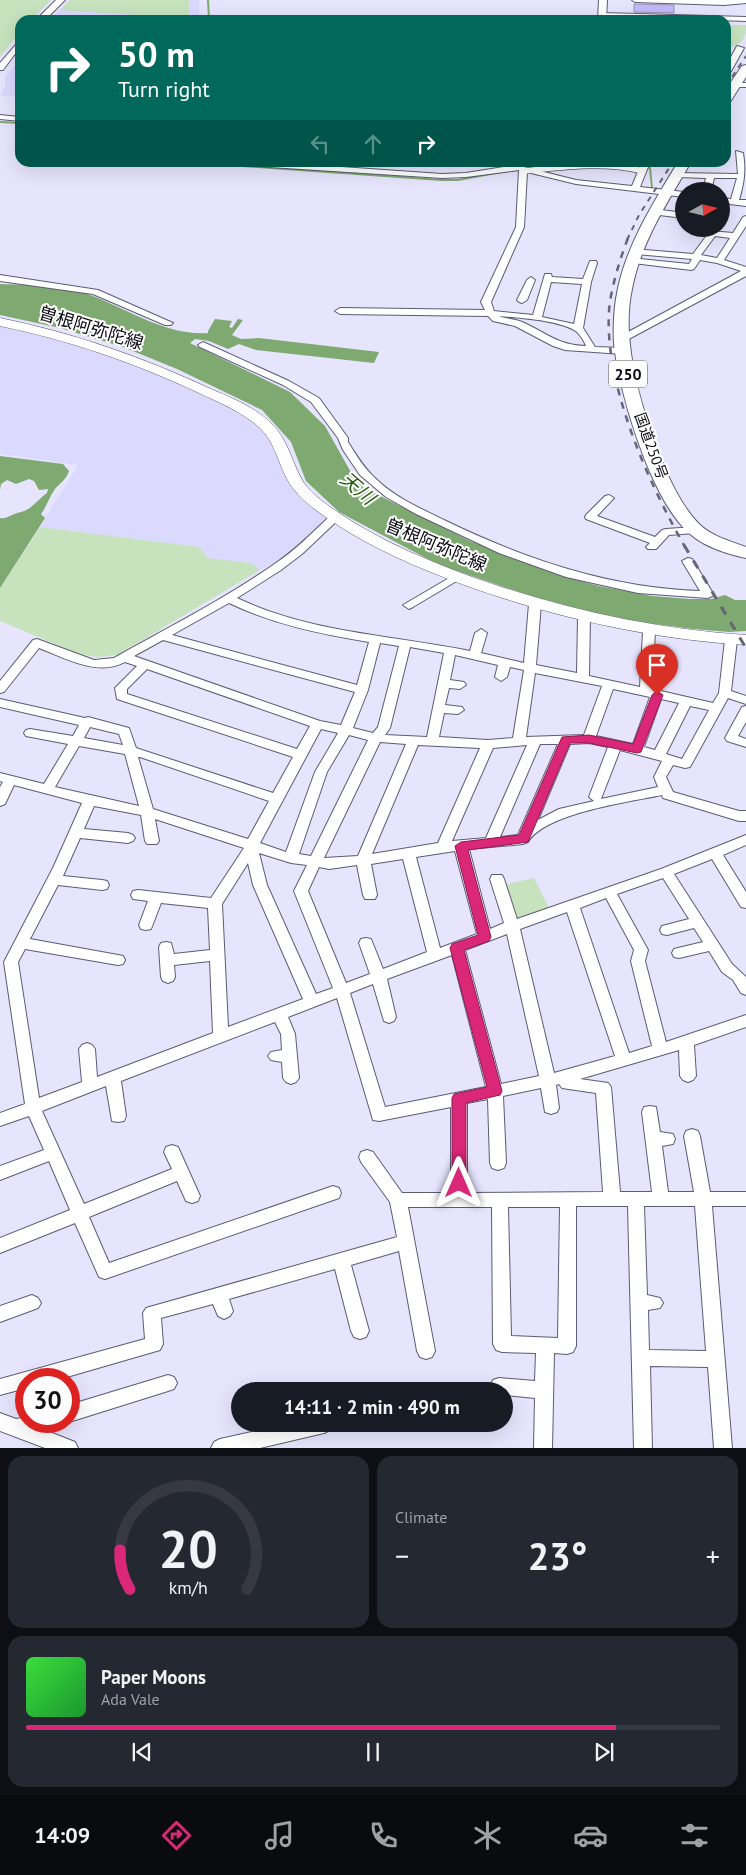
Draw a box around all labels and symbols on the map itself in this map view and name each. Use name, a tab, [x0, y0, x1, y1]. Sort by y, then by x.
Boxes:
north arrow	[675, 182, 730, 238]
street label: 曽根阿弥陀線	[36, 301, 146, 354]
road number: 250	[609, 360, 647, 388]
street label: 国道250号	[631, 410, 672, 482]
water label: 天川	[336, 466, 382, 511]
street label: 曽根阿弥陀線	[382, 513, 490, 576]
pin	[636, 644, 678, 695]
position arrow	[432, 1156, 484, 1208]
speed limit sign: 30	[15, 1368, 80, 1433]

